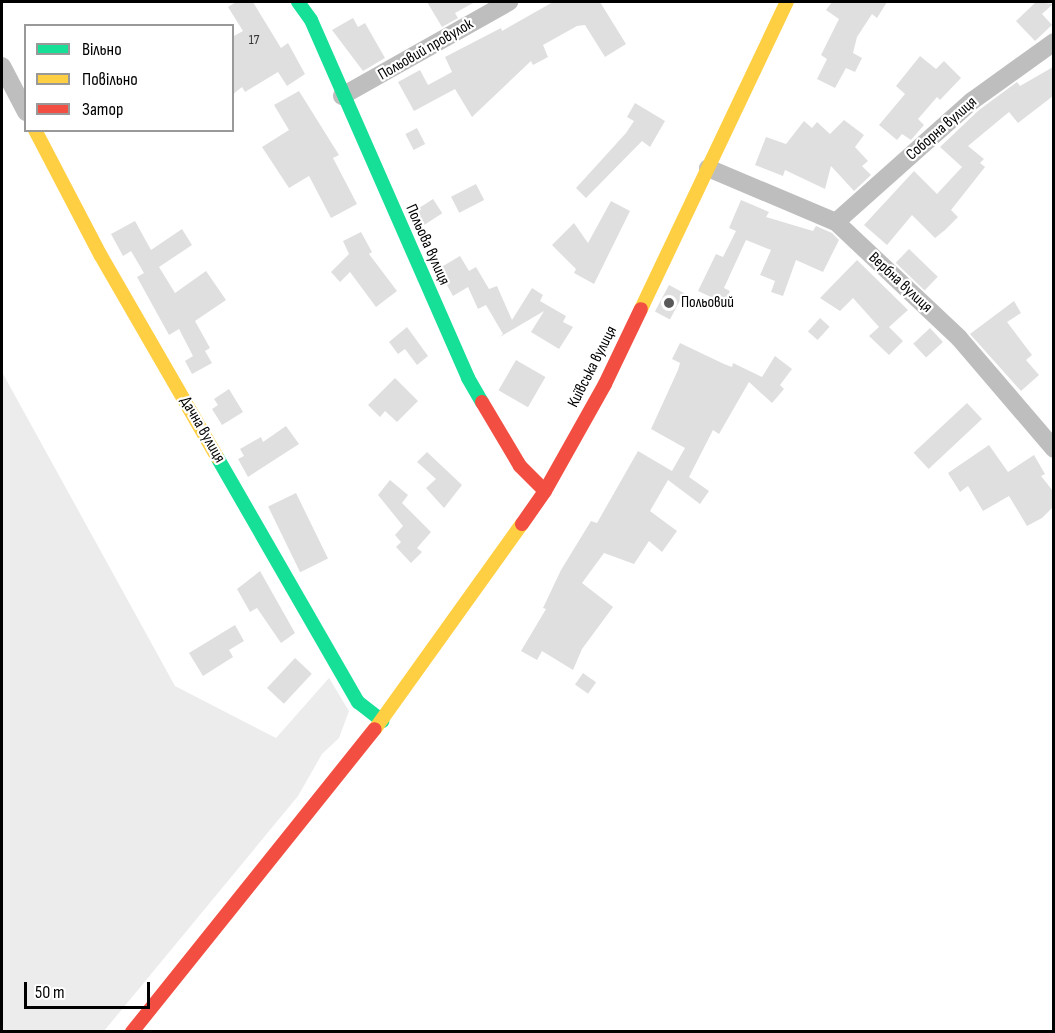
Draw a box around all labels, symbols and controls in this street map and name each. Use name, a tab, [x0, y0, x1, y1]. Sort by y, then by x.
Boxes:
street label: Польовий провулок	[375, 15, 477, 85]
legend	[24, 24, 234, 132]
house number: 17	[249, 32, 259, 48]
text: Вільно	[82, 39, 122, 60]
text: Повільно	[82, 69, 138, 90]
street label: Соборна вулиця	[903, 93, 981, 165]
text: Затор	[82, 99, 123, 120]
street label: Польова вулиця	[401, 202, 453, 288]
street label: Вербна вулиця	[864, 249, 936, 317]
place label: Польовий	[681, 293, 734, 313]
marker: Польовий	[662, 296, 676, 310]
street label: Київська вулиця	[564, 323, 622, 411]
street label: Дачна вулиця	[175, 393, 229, 467]
scale bar	[27, 970, 153, 1008]
text: 50 m	[35, 982, 65, 1003]

